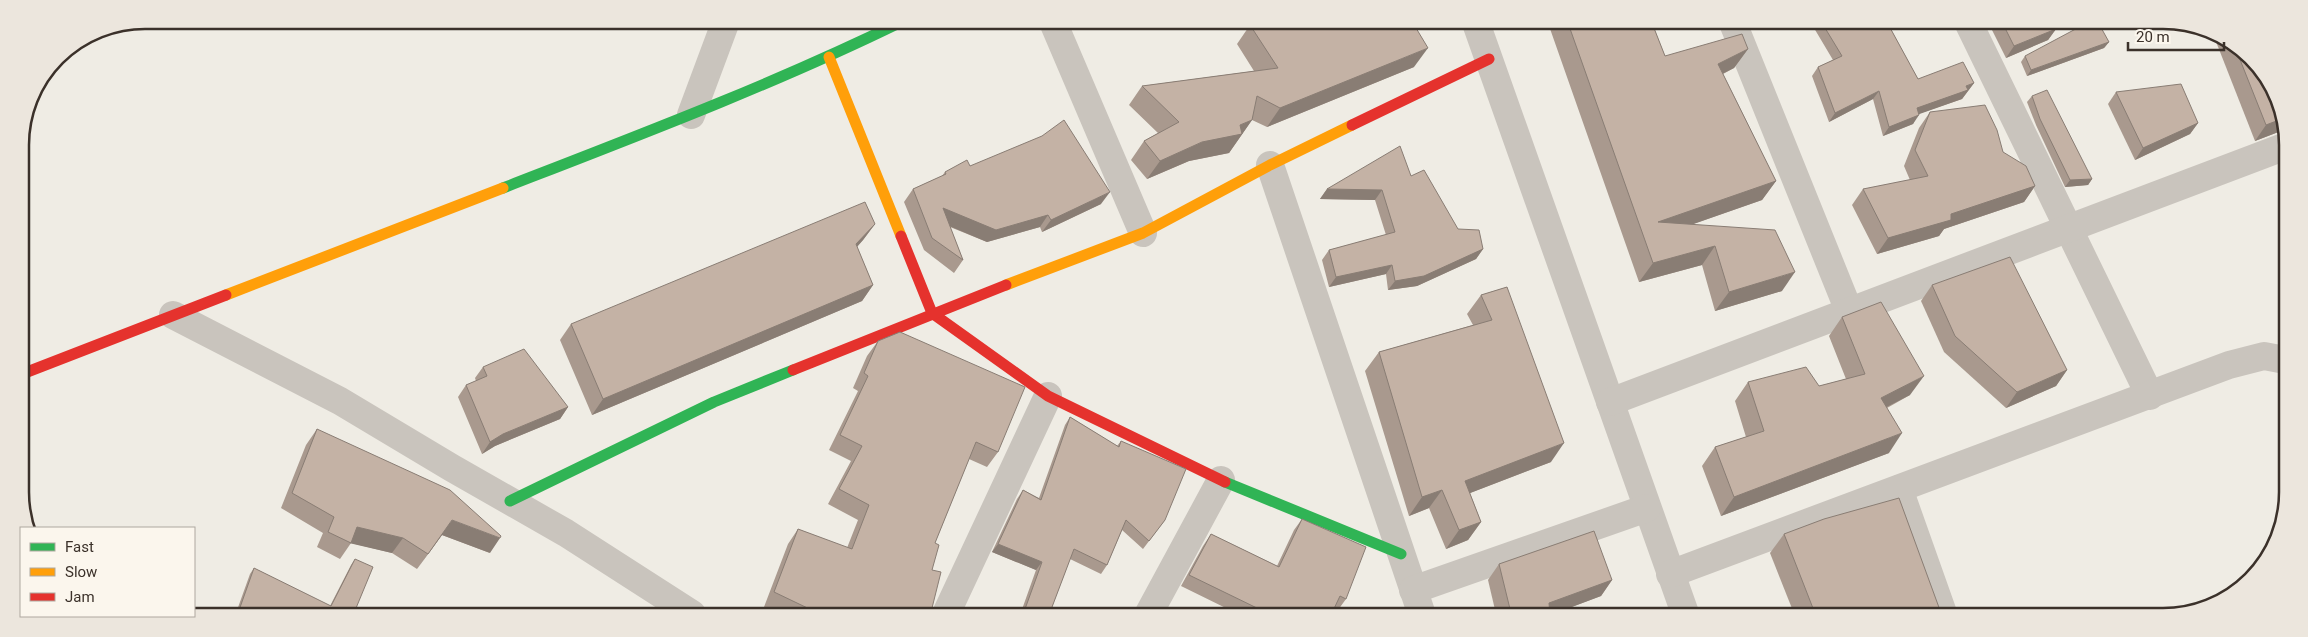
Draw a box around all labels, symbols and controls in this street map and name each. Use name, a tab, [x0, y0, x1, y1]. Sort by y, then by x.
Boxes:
scale bar	[2128, 20, 2224, 52]
text: 20 m	[2136, 28, 2170, 46]
legend	[20, 527, 195, 617]
text: Fast	[65, 538, 94, 556]
text: Slow	[65, 563, 97, 581]
text: Jam	[65, 588, 95, 606]

